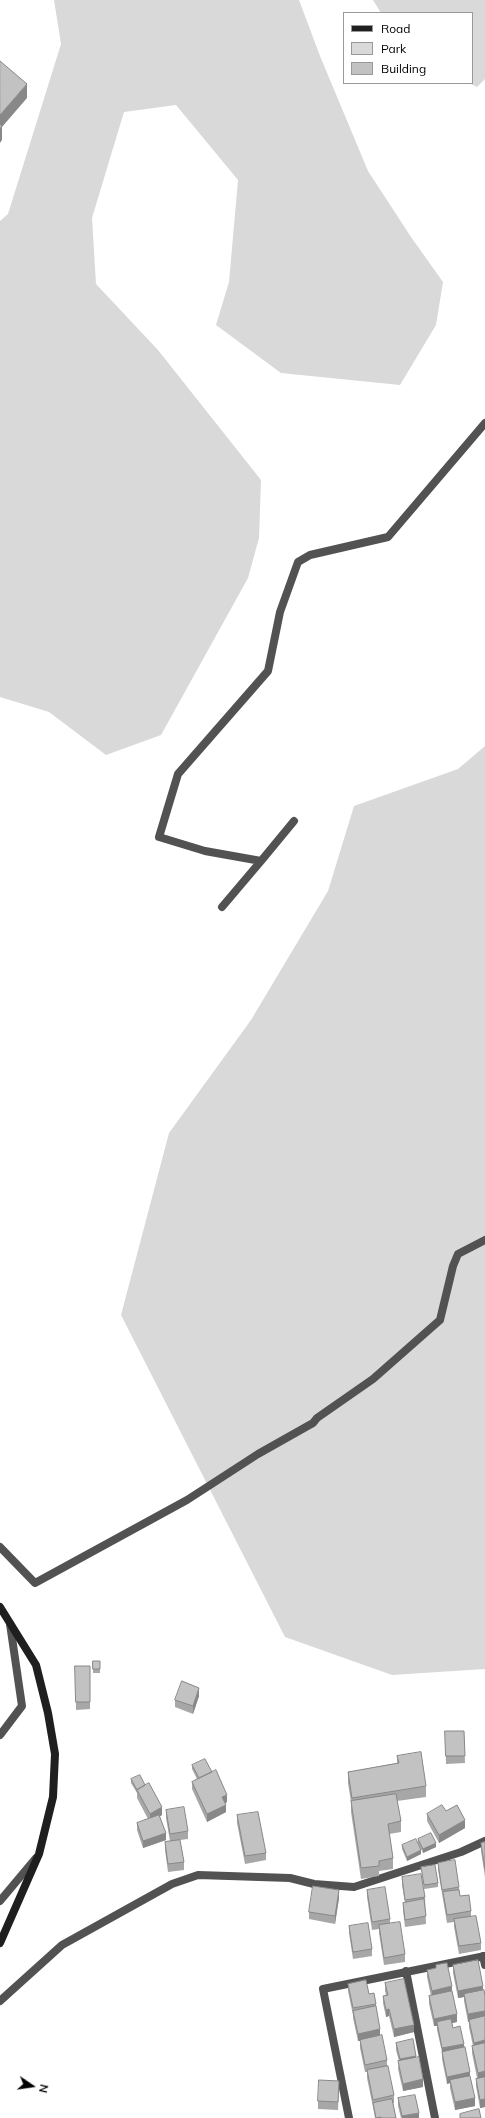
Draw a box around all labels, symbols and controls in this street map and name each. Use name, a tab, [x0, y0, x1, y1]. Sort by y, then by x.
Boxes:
legend	[343, 12, 473, 84]
text: Road	[381, 21, 410, 36]
text: Park	[381, 41, 406, 56]
text: Building	[381, 61, 426, 76]
north arrow	[12, 2066, 52, 2106]
text: N	[36, 2083, 51, 2094]

